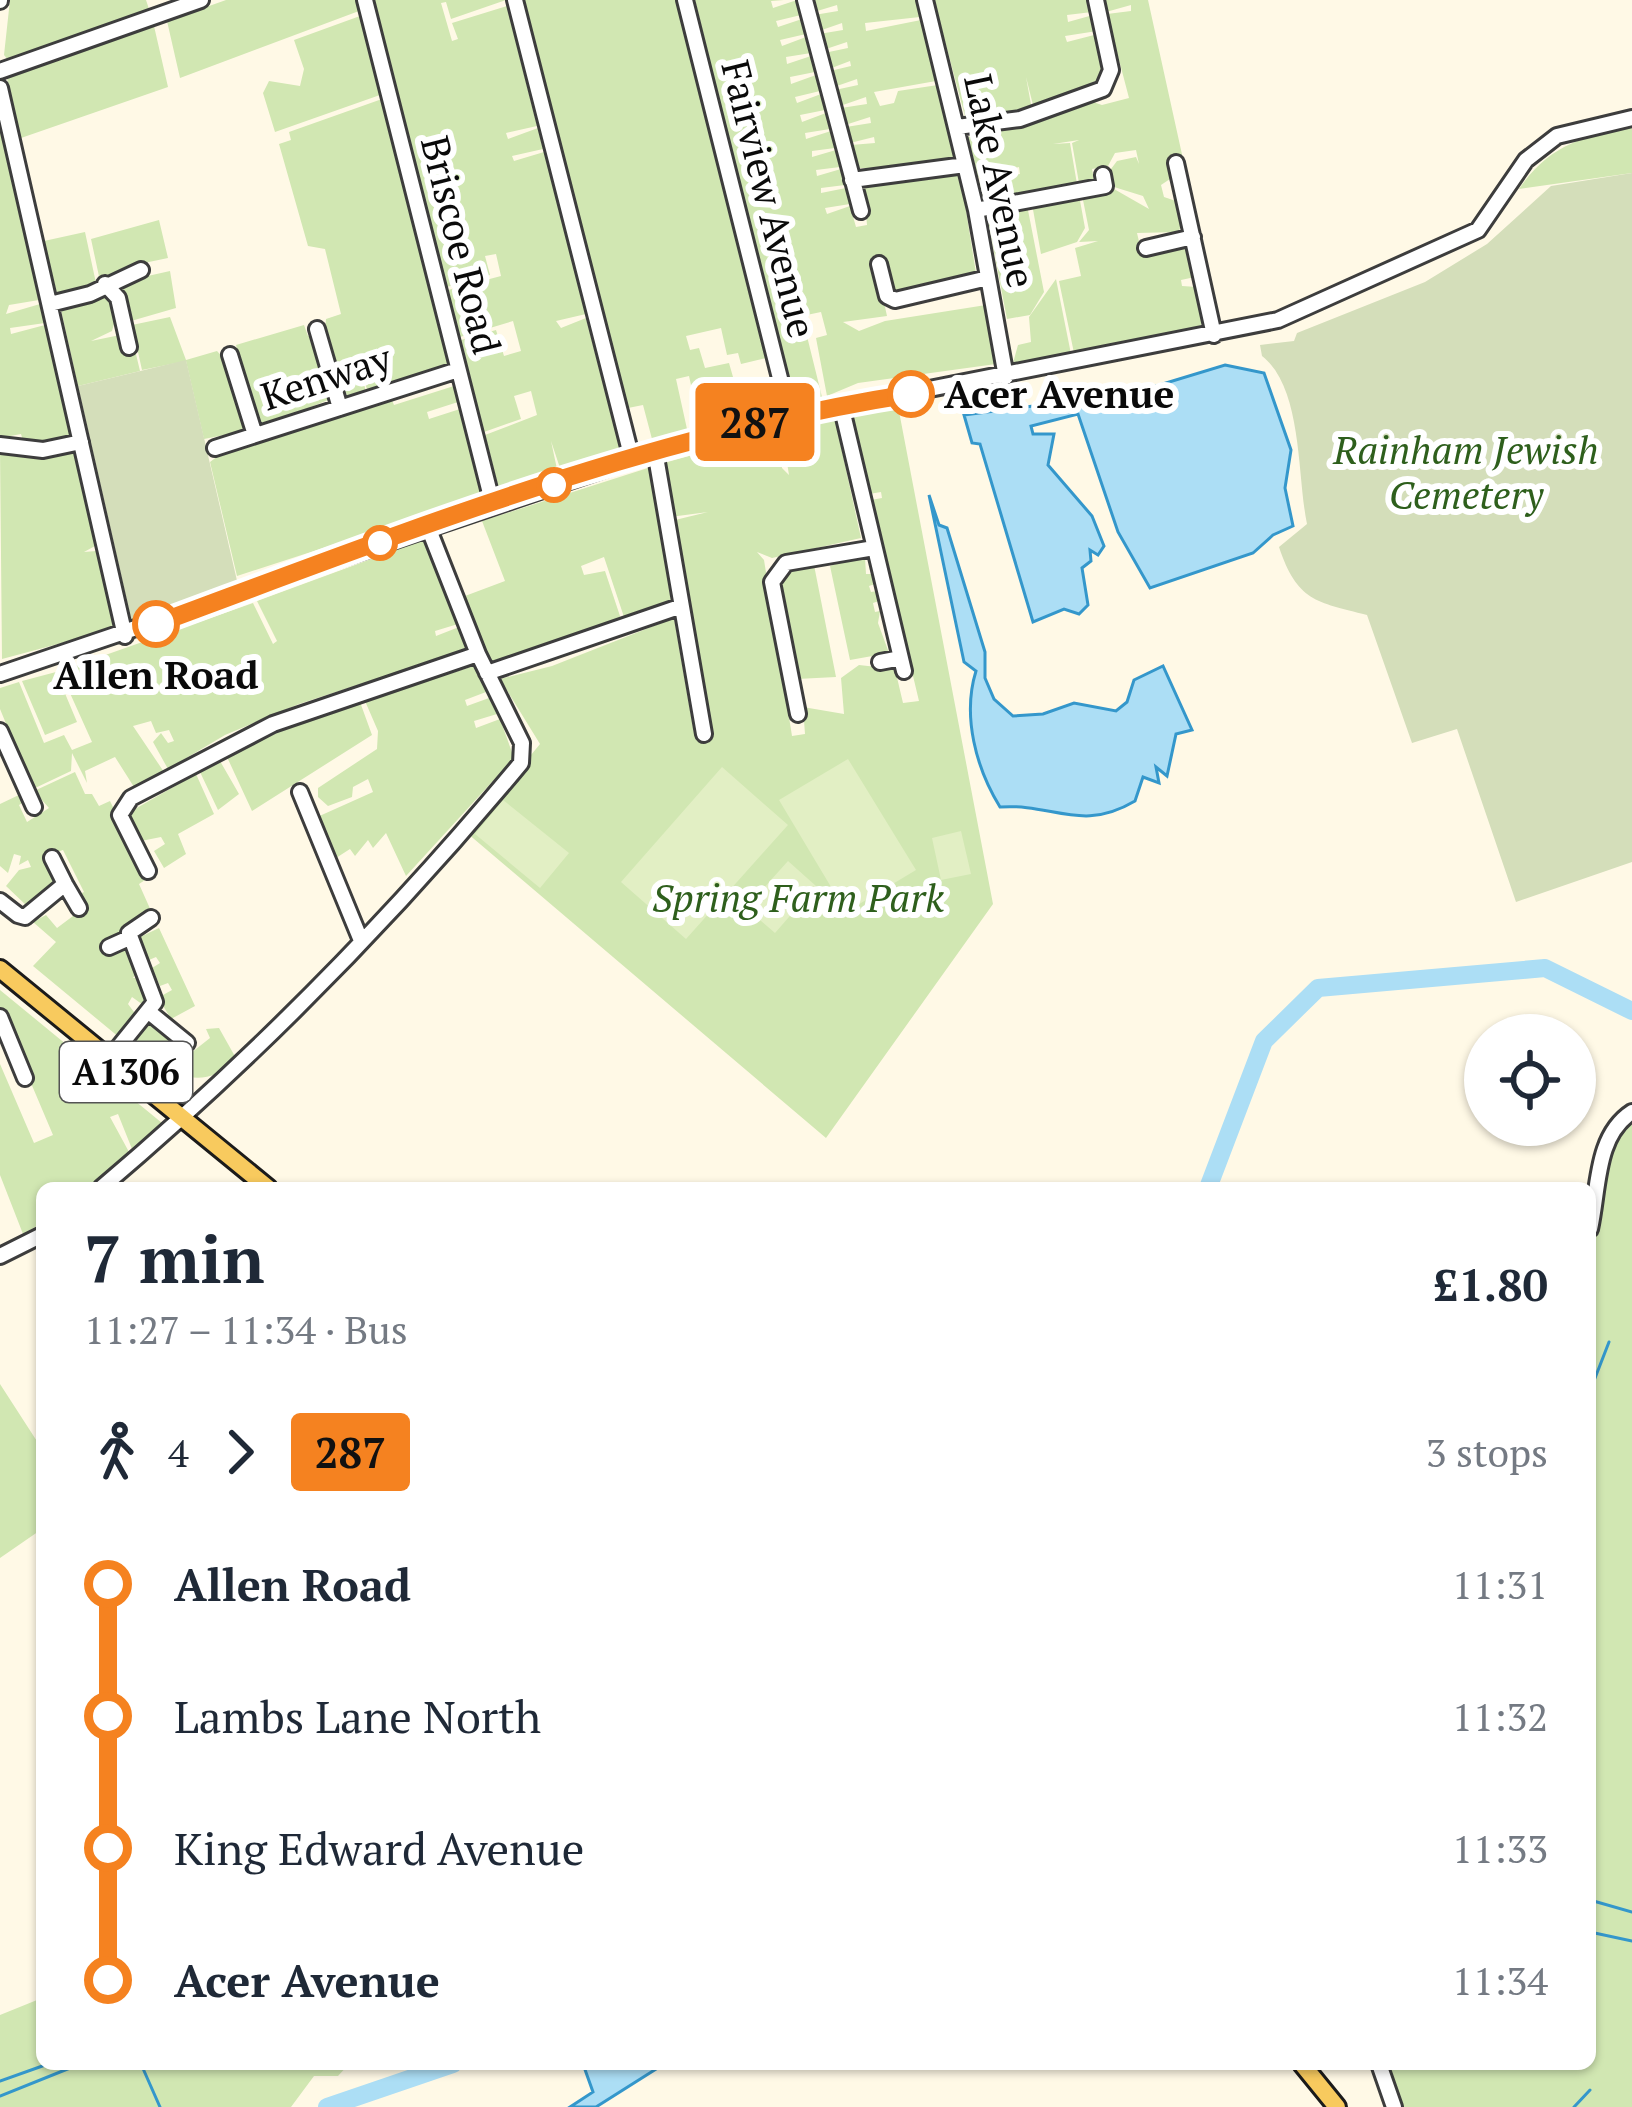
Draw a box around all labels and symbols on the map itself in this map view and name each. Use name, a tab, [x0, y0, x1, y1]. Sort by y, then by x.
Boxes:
street label: Fairview Avenue	[710, 55, 830, 343]
street label: Lake Avenue	[953, 69, 1049, 292]
street label: Briscoe Road	[410, 130, 514, 359]
street label: Kenway	[254, 330, 399, 421]
place label: Acer Avenue	[944, 367, 1174, 419]
marker: Acer Avenue	[889, 372, 933, 416]
line badge: 287	[686, 383, 824, 461]
park label: Rainham Jewish Cemetery	[1332, 423, 1599, 520]
unlabelled marker	[538, 469, 570, 501]
unlabelled marker	[364, 527, 396, 559]
marker: Allen Road	[134, 602, 178, 646]
place label: Allen Road	[53, 648, 259, 700]
park label: Spring Farm Park	[652, 871, 944, 923]
road number: A1306	[60, 1042, 192, 1102]

